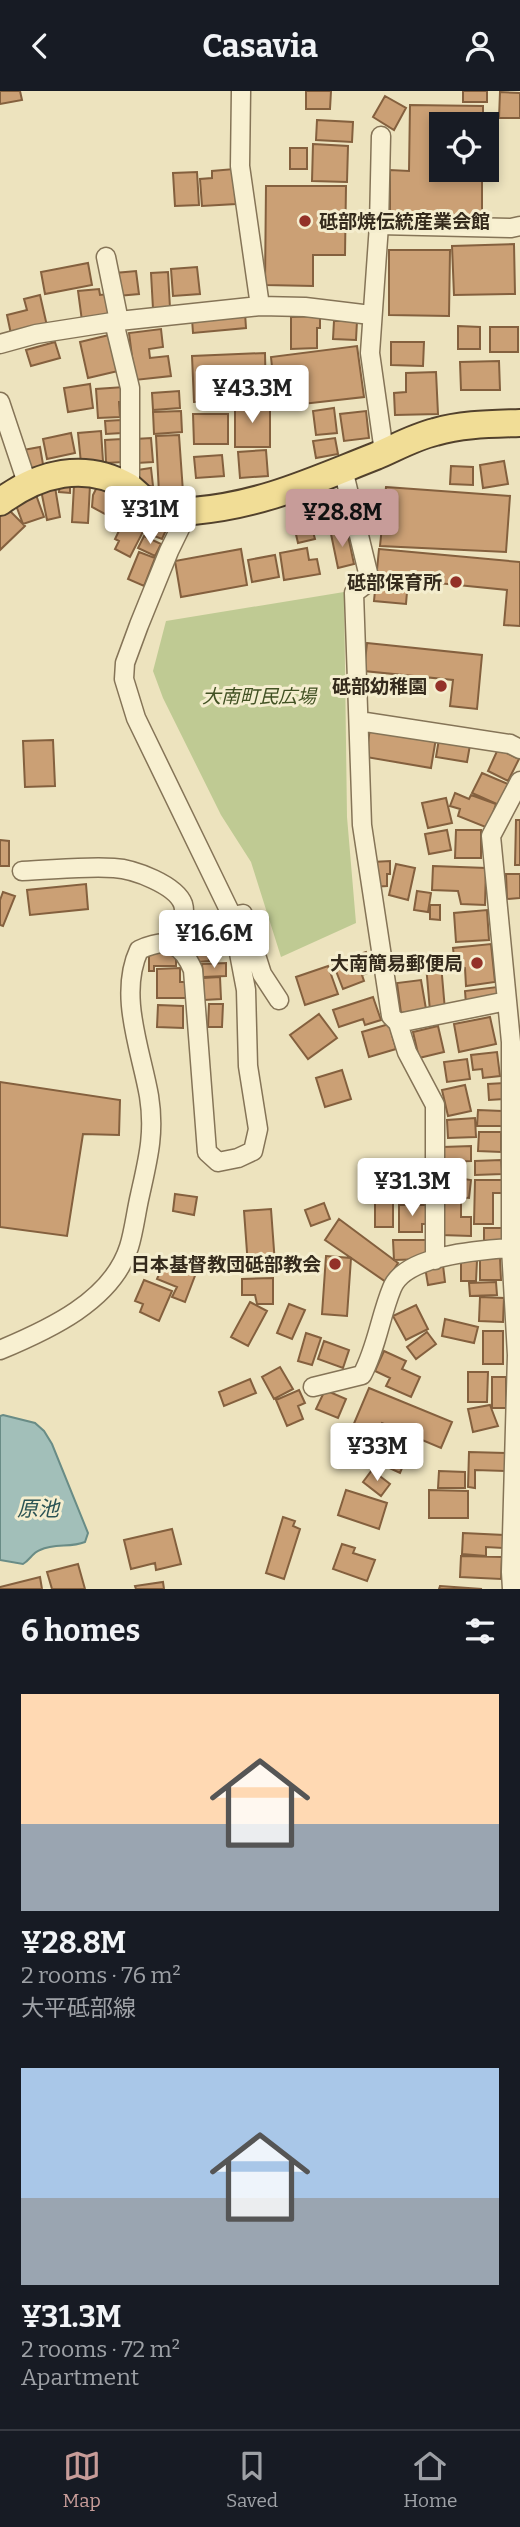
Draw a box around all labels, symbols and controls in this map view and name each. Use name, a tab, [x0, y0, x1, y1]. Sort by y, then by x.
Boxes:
icon: back	[21, 27, 59, 65]
text: Casavia	[202, 27, 318, 65]
icon: person	[461, 27, 499, 65]
map controls	[429, 112, 499, 182]
button: locate	[429, 112, 499, 182]
place label: 砥部焼伝統産業会館	[319, 210, 490, 233]
marker: 砥部焼伝統産業会館	[297, 213, 313, 229]
pin: ¥43.3M	[195, 365, 309, 425]
text: ¥43.3M	[212, 374, 292, 402]
pin: ¥31M	[109, 487, 191, 546]
pin: ¥28.8M	[285, 489, 399, 549]
text: ¥31M	[121, 495, 179, 523]
text: ¥28.8M	[302, 498, 382, 526]
place label: 砥部保育所	[347, 571, 442, 594]
marker: 砥部保育所	[448, 574, 464, 590]
place label: 砥部幼稚園	[332, 675, 427, 698]
marker: 砥部幼稚園	[433, 678, 449, 694]
park label: 大南町民広場	[202, 685, 318, 708]
pin: ¥16.6M	[157, 911, 271, 970]
text: ¥16.6M	[175, 919, 253, 947]
place label: 大南簡易郵便局	[330, 952, 463, 975]
marker: 大南簡易郵便局	[469, 955, 485, 971]
pin: ¥31.3M	[355, 1159, 469, 1218]
text: ¥31.3M	[374, 1167, 450, 1195]
place label: 日本基督教団砥部教会	[131, 1253, 321, 1276]
marker: 日本基督教団砥部教会	[327, 1256, 343, 1272]
pin: ¥33M	[336, 1423, 418, 1483]
text: ¥33M	[346, 1432, 408, 1460]
water label: 原池	[17, 1496, 61, 1522]
icon: filters	[461, 1612, 499, 1650]
text: 6 homes	[21, 1613, 140, 1649]
icon: home	[197, 1740, 323, 1866]
text: ¥28.8M	[21, 1925, 126, 1961]
text: 2 rooms · 76 m²	[21, 1961, 181, 1989]
text: 大平砥部線	[21, 1994, 136, 2022]
icon: home	[197, 2114, 323, 2240]
text: ¥31.3M	[21, 2299, 121, 2335]
text: 2 rooms · 72 m²	[21, 2335, 180, 2363]
text: Apartment	[21, 2363, 139, 2391]
tab: Map	[63, 2447, 101, 2512]
tab: Saved	[226, 2447, 278, 2512]
tab: Home	[403, 2447, 457, 2512]

